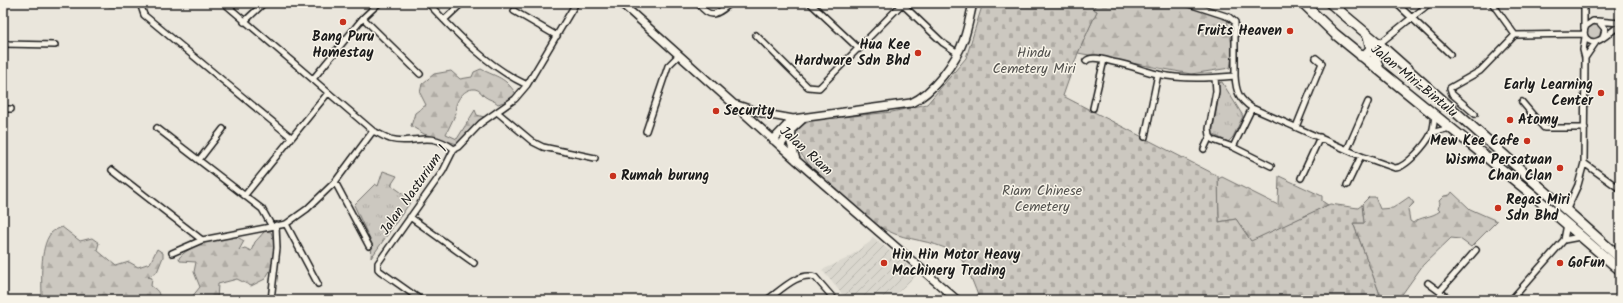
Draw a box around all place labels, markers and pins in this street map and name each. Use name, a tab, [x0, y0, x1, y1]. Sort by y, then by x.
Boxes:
marker: Bang Puru Homestay	[338, 17, 348, 27]
place label: Fruits Heaven	[1197, 20, 1282, 42]
place label: Bang Puru Homestay	[312, 26, 374, 64]
marker: Fruits Heaven	[1285, 26, 1295, 36]
place label: Hua Kee Hardware Sdn Bhd	[794, 34, 910, 72]
marker: Hua Kee Hardware Sdn Bhd	[913, 48, 923, 58]
place label: Early Learning Center	[1504, 74, 1594, 112]
marker: Early Learning Center	[1596, 88, 1606, 98]
place label: Security	[724, 100, 775, 122]
marker: Security	[711, 106, 721, 116]
place label: Atomy	[1518, 109, 1559, 131]
marker: Atomy	[1505, 115, 1515, 125]
place label: Mew Kee Cafe	[1430, 130, 1519, 152]
marker: Mew Kee Cafe	[1522, 136, 1532, 146]
place label: Wisma Persatuan Chan Clan	[1446, 149, 1552, 187]
marker: Wisma Persatuan Chan Clan	[1555, 163, 1565, 173]
place label: Rumah burung	[621, 165, 709, 187]
marker: Rumah burung	[608, 171, 618, 181]
place label: Regas Miri Sdn Bhd	[1506, 189, 1570, 227]
marker: Regas Miri Sdn Bhd	[1493, 203, 1503, 213]
place label: Hin Hin Motor Heavy Machinery Trading	[892, 244, 1021, 282]
place label: GoFun	[1568, 252, 1605, 274]
marker: Hin Hin Motor Heavy Machinery Trading	[879, 258, 889, 268]
marker: GoFun	[1555, 258, 1565, 268]

